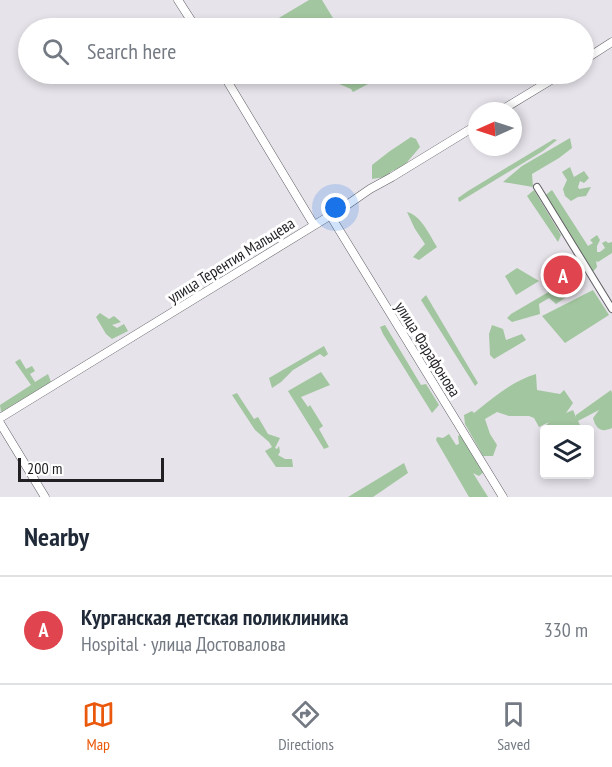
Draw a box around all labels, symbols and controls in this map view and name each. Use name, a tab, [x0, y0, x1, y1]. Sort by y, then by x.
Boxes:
search box	[18, 18, 594, 84]
icon: search	[39, 35, 72, 68]
text: Search here	[87, 37, 176, 65]
north arrow	[468, 102, 522, 156]
your location	[321, 193, 350, 222]
street label: улица Терентия Мальцева	[164, 213, 298, 307]
pin: A	[544, 252, 582, 298]
street label: улица Фарафонова	[391, 298, 465, 400]
map controls	[540, 425, 594, 479]
button: layers	[540, 425, 594, 479]
scale bar	[18, 455, 164, 482]
text: 200 m	[27, 458, 62, 478]
text: Nearby	[24, 520, 89, 553]
text: Курганская детская поликлиника	[81, 603, 349, 631]
text: A	[38, 617, 49, 643]
text: 330 m	[544, 617, 588, 643]
text: Hospital · улица Достовалова	[81, 631, 286, 657]
tab: Map	[82, 698, 115, 754]
tab: Directions	[278, 698, 334, 754]
tab: Saved	[497, 698, 530, 754]

